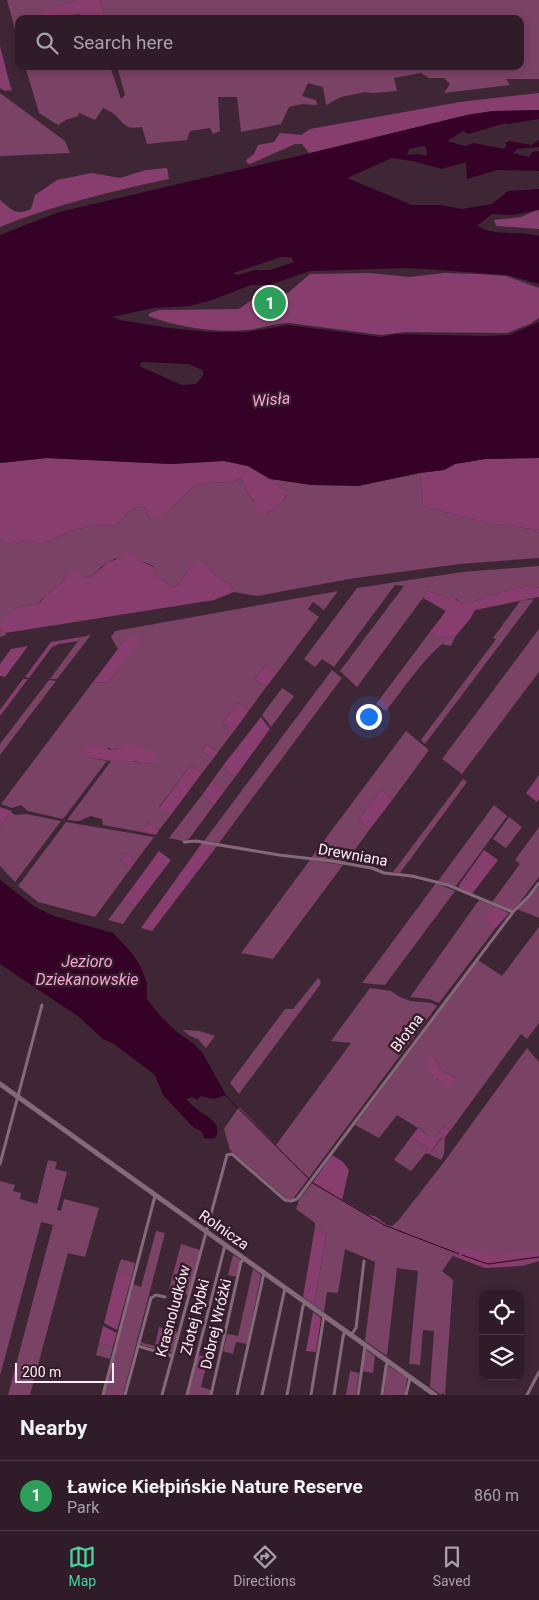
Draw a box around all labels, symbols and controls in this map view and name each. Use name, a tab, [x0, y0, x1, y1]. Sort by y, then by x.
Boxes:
search box	[15, 15, 524, 70]
icon: search	[33, 29, 61, 57]
text: Search here	[73, 31, 173, 54]
pin: 1	[254, 284, 286, 322]
water label: Wisła	[251, 388, 291, 411]
your location	[356, 704, 382, 730]
street label: Drewniana	[317, 840, 389, 870]
water label: Jezioro Dziekanowskie	[35, 952, 139, 989]
street label: Błotna	[387, 1010, 427, 1056]
street label: Rolnicza	[196, 1206, 252, 1254]
street label: Krasnoludków	[152, 1263, 194, 1359]
street label: Złotej Rybki	[177, 1277, 213, 1357]
street label: Dobrej Wróżki	[197, 1277, 235, 1371]
map controls	[479, 1290, 524, 1380]
button: locate	[479, 1290, 524, 1335]
button: layers	[479, 1335, 524, 1380]
scale bar	[15, 1360, 114, 1383]
text: 200 m	[22, 1364, 61, 1380]
text: Nearby	[20, 1416, 87, 1440]
text: Ławice Kiełpińskie Nature Reserve	[67, 1475, 363, 1498]
text: 1	[31, 1486, 41, 1505]
text: 860 m	[474, 1486, 519, 1505]
text: Park	[67, 1498, 99, 1517]
tab: Map	[68, 1543, 96, 1589]
tab: Directions	[233, 1543, 296, 1589]
tab: Saved	[433, 1543, 471, 1589]

